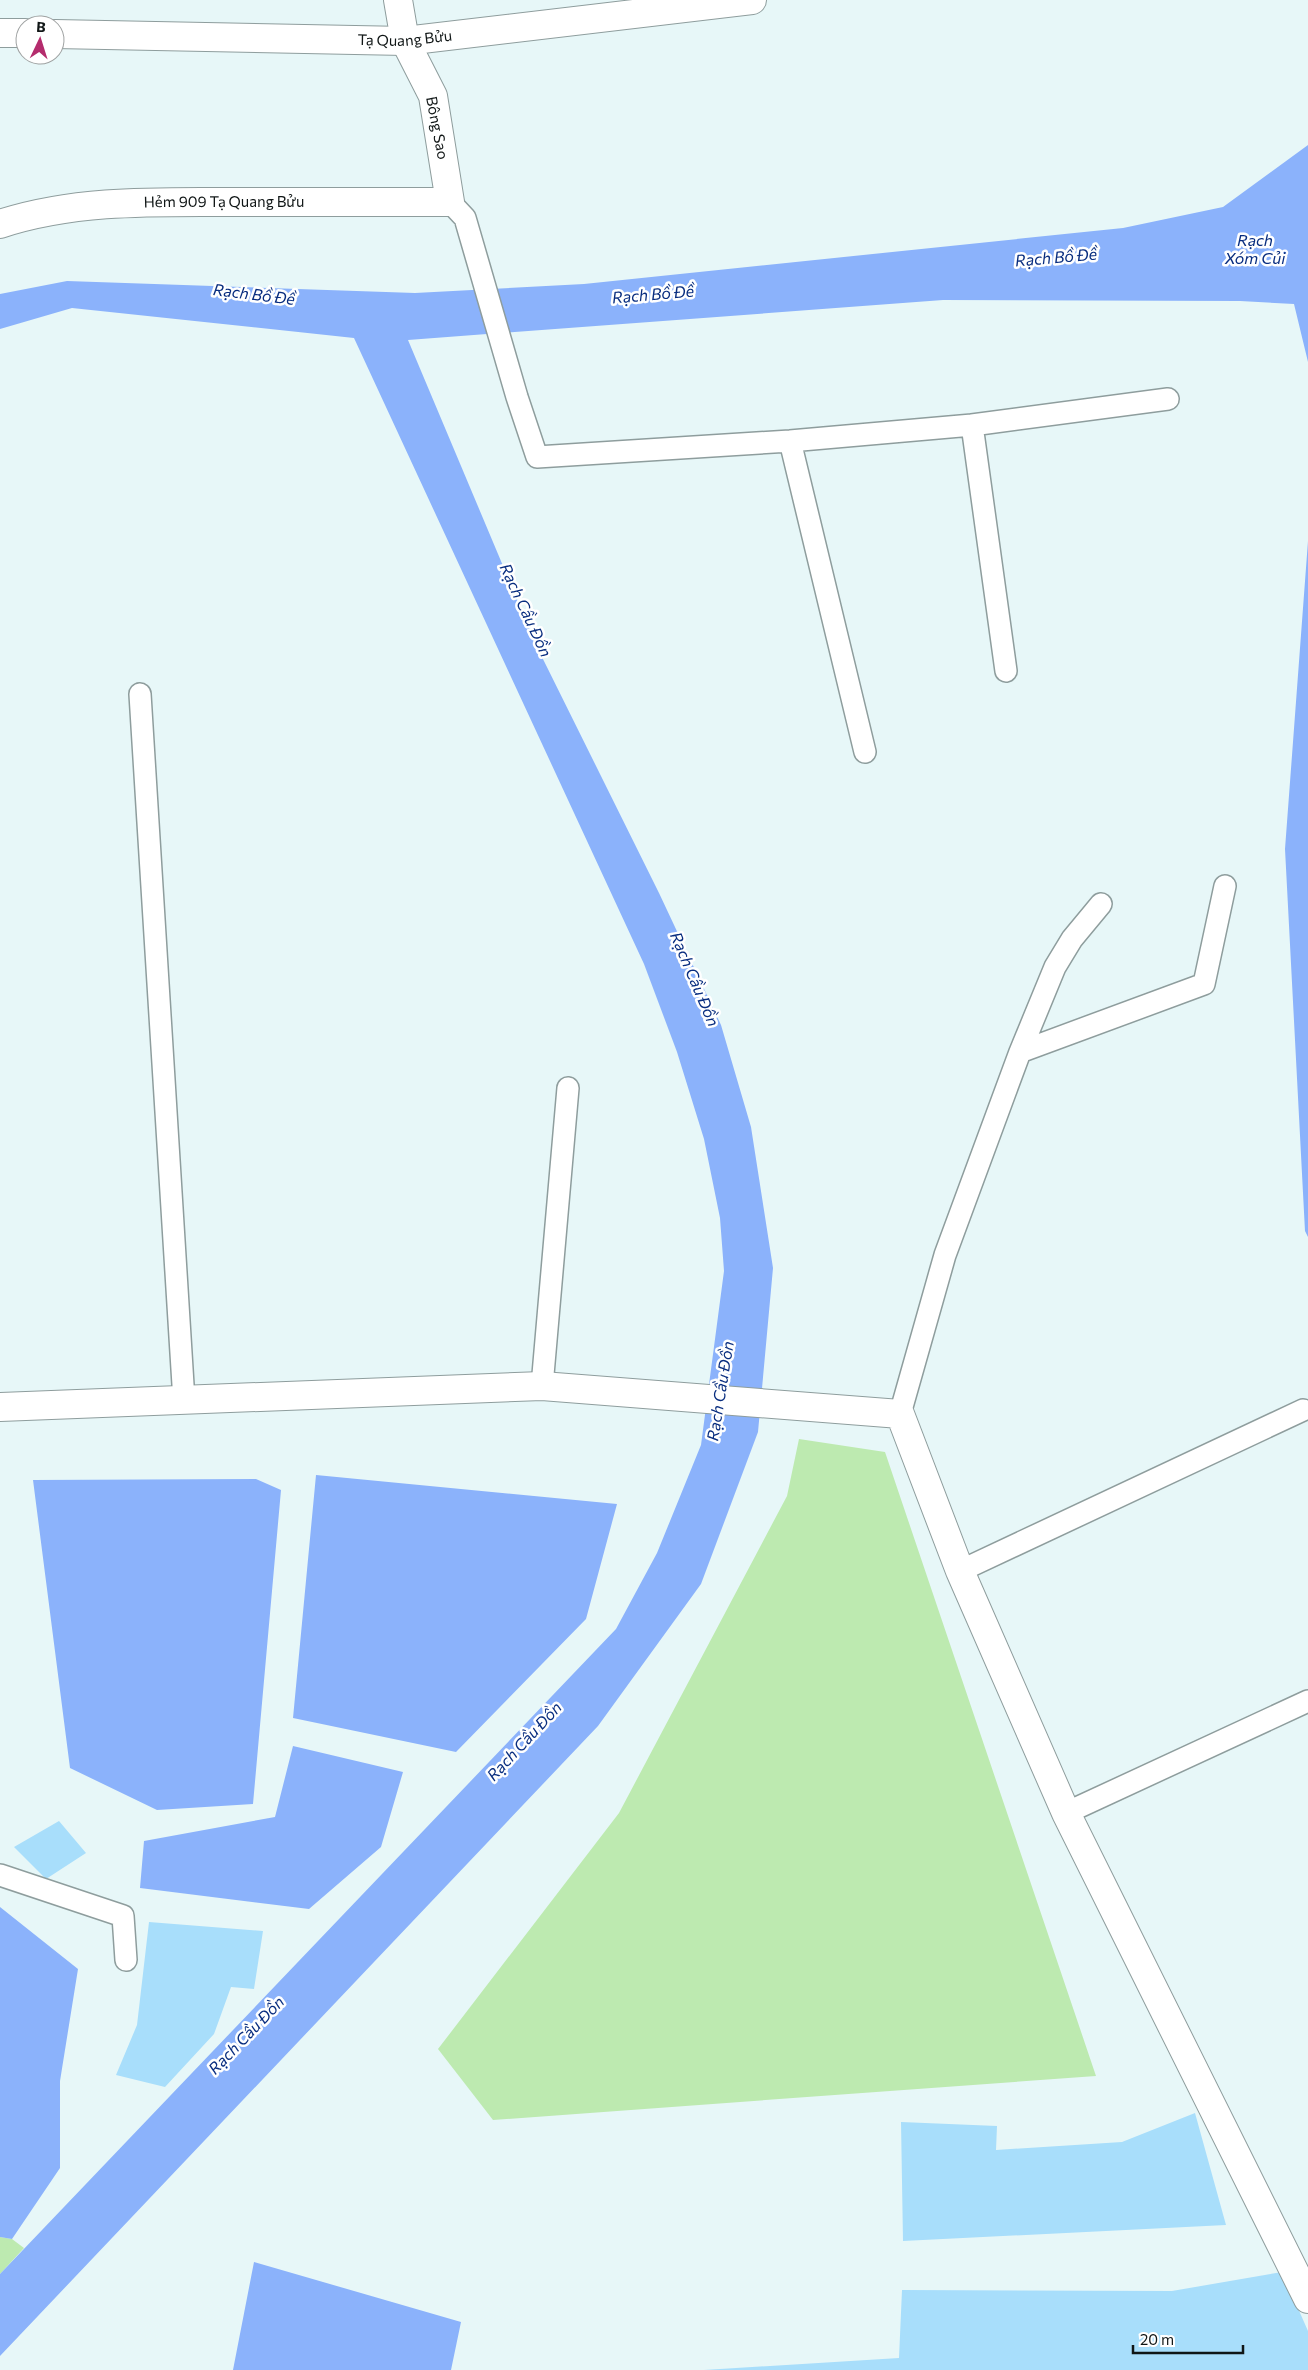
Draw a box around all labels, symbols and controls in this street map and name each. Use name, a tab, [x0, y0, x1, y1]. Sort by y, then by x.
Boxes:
north arrow	[15, 15, 65, 65]
text: B	[36, 18, 46, 35]
street label: Tạ Quang Bửu	[357, 26, 453, 49]
street label: Bông Sao	[423, 95, 453, 161]
street label: Hẻm 909 Tạ Quang Bửu	[143, 192, 304, 210]
water label: Rạch Xóm Củi	[1224, 230, 1286, 267]
water label: Rạch Bồ Đề	[1014, 243, 1099, 270]
water label: Rạch Bồ Đề	[212, 279, 298, 308]
water label: Rạch Bồ Đề	[611, 280, 696, 307]
water label: Rạch Cầu Đồn	[497, 560, 556, 660]
water label: Rạch Cầu Đồn	[667, 929, 724, 1029]
water label: Rạch Cầu Đồn	[702, 1340, 737, 1442]
water label: Rạch Cầu Đồn	[482, 1697, 565, 1784]
water label: Rạch Cầu Đồn	[204, 1992, 288, 2078]
scale bar	[1133, 2322, 1243, 2354]
text: 20 m	[1140, 2330, 1174, 2348]

